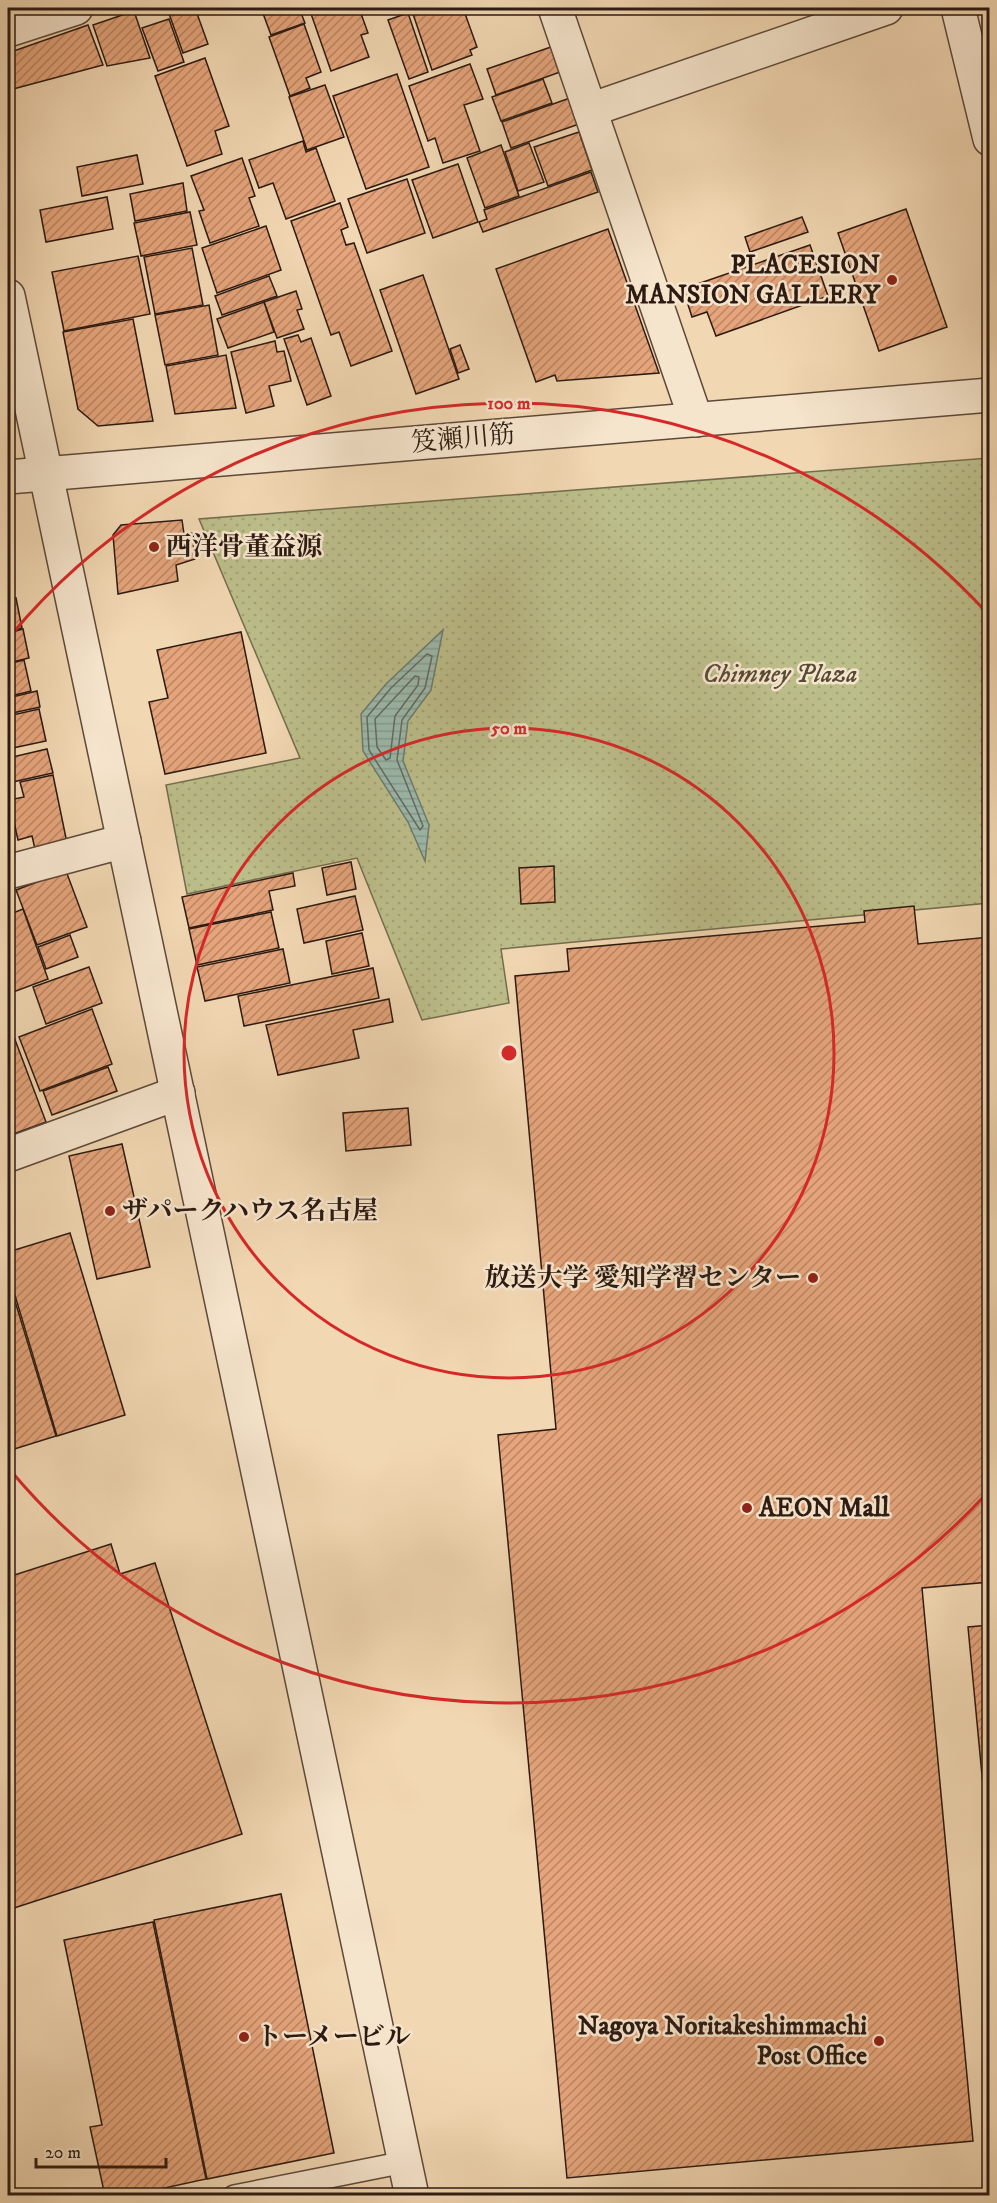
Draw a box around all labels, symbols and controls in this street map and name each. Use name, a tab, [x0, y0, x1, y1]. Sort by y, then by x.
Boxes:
place label: PLACESION MANSION GALLERY	[625, 249, 882, 312]
marker: PLACESION MANSION GALLERY	[885, 273, 899, 287]
text: 100 m	[487, 393, 531, 415]
street label: 笈瀬川筋	[410, 418, 516, 460]
place label: 西洋骨董益源	[166, 531, 322, 564]
marker: 西洋骨董益源	[147, 540, 161, 554]
park label: Chimney Plaza	[703, 658, 857, 691]
text: 50 m	[490, 718, 527, 740]
centre of rings	[499, 1043, 519, 1063]
place label: ザパークハウス名古屋	[122, 1195, 378, 1228]
marker: ザパークハウス名古屋	[103, 1204, 117, 1218]
place label: 放送大学 愛知学習センター	[484, 1262, 801, 1295]
marker: 放送大学 愛知学習センター	[806, 1271, 820, 1285]
place label: AEON Mall	[758, 1492, 891, 1525]
marker: AEON Mall	[740, 1501, 754, 1515]
place label: Nagoya Noritakeshimmachi Post Office	[578, 2010, 867, 2073]
place label: トーメービル	[256, 2021, 411, 2054]
marker: トーメービル	[237, 2030, 251, 2044]
marker: Nagoya Noritakeshimmachi Post Office	[872, 2034, 886, 2048]
scale bar	[36, 2131, 166, 2169]
text: 20 m	[45, 2142, 81, 2164]

